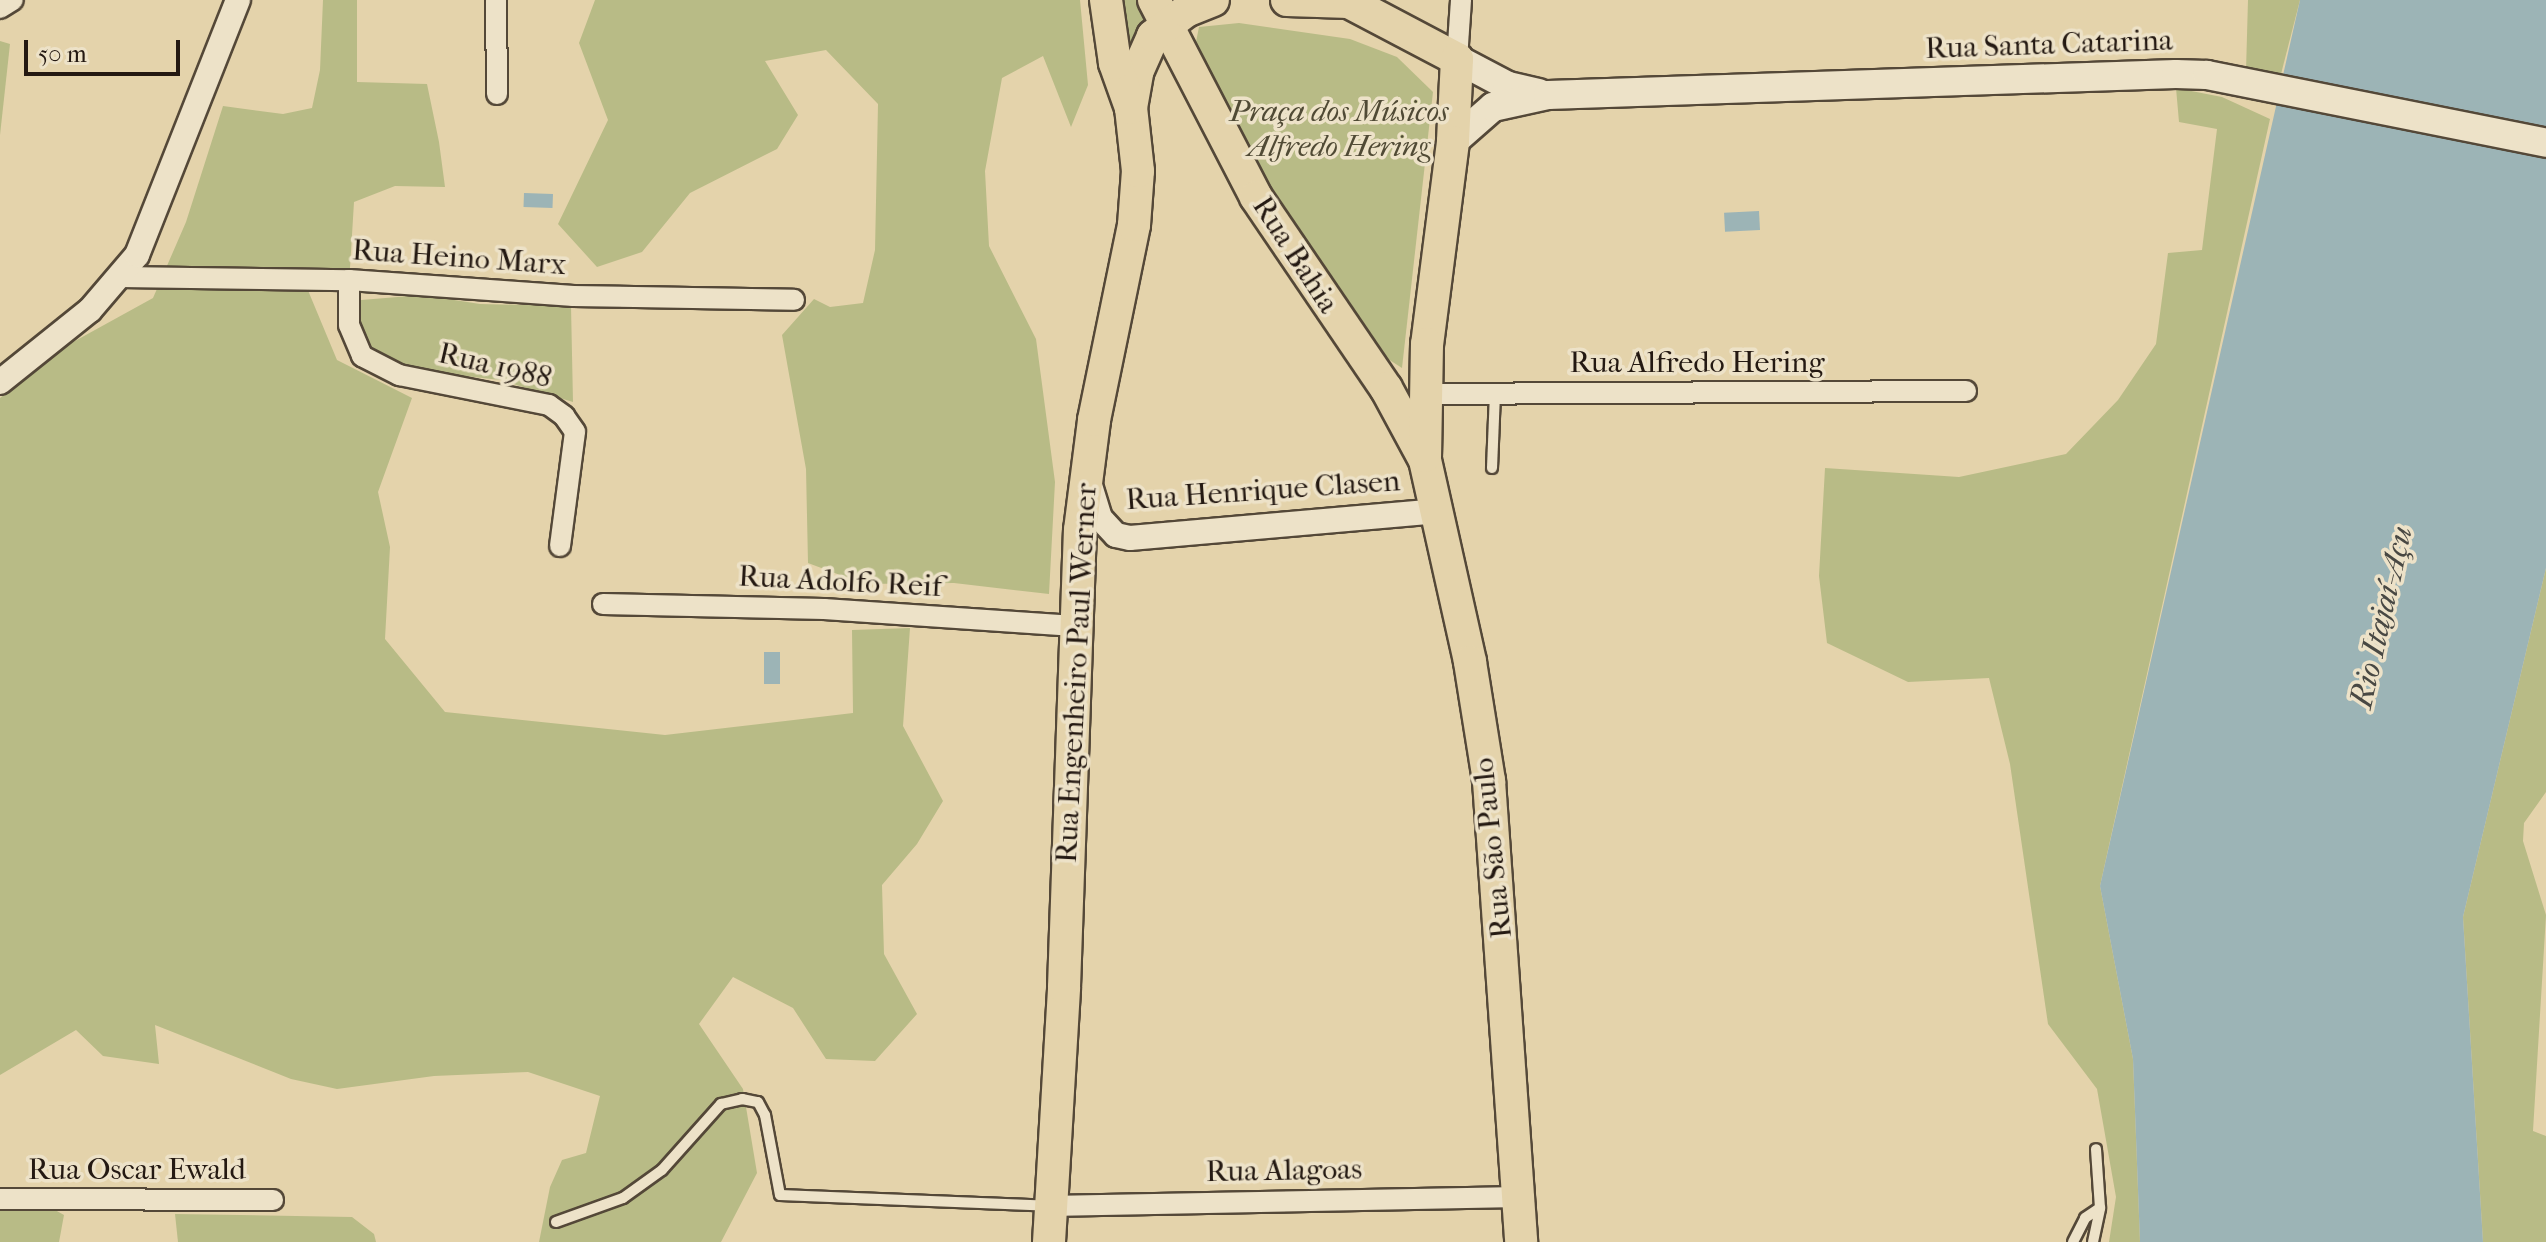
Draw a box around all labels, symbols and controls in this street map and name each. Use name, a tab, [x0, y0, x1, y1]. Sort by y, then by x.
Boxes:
street label: Rua Santa Catarina	[1925, 23, 2173, 67]
scale bar	[28, 24, 184, 74]
text: 50 m	[38, 40, 87, 68]
park label: Praça dos Músicos Alfredo Hering	[1230, 94, 1448, 164]
street label: Rua Bahia	[1244, 190, 1346, 320]
street label: Rua Heino Marx	[351, 233, 567, 283]
street label: Rua 1988	[435, 336, 555, 396]
street label: Rua Alfredo Hering	[1570, 345, 1824, 381]
street label: Rua Henrique Clasen	[1125, 463, 1401, 519]
street label: Rua Engenheiro Paul Werner	[1049, 482, 1105, 864]
water label: Rio Itajaí-Açu	[2342, 522, 2422, 712]
street label: Rua Adolfo Reif	[737, 559, 943, 605]
street label: Rua São Paulo	[1466, 756, 1520, 940]
street label: Rua Oscar Ewald	[28, 1152, 246, 1188]
street label: Rua Alagoas	[1206, 1152, 1362, 1190]

